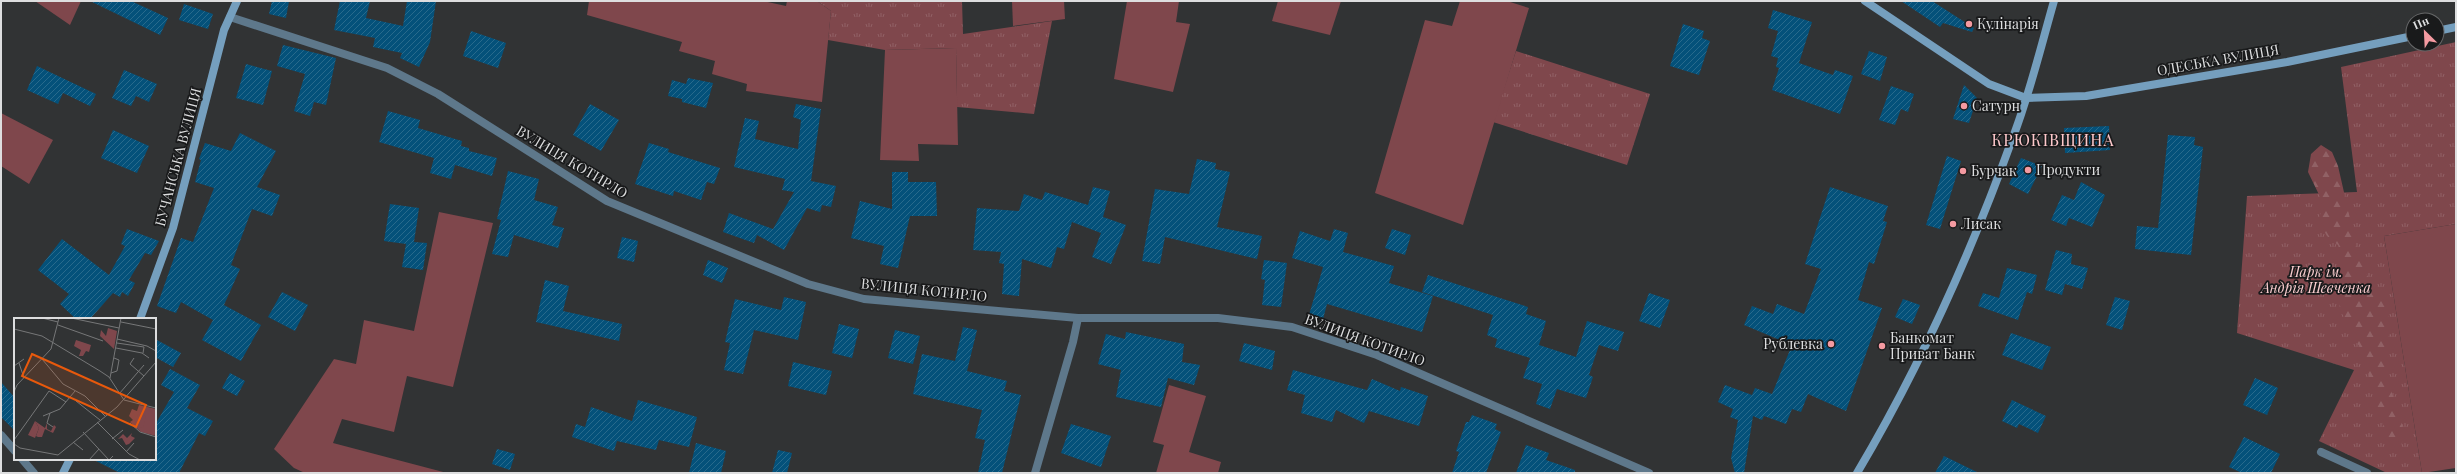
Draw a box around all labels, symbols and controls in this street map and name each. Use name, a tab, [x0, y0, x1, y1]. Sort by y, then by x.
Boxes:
north arrow	[2405, 12, 2445, 52]
text: Пн	[2410, 12, 2431, 32]
place label: Кулінарія	[1977, 14, 2039, 33]
marker: Кулінарія	[1964, 19, 1974, 29]
street label: ОДЕСЬКА ВУЛИЦЯ	[2155, 39, 2280, 80]
street label: БУЧАНСЬКА ВУЛИЦЯ	[150, 86, 205, 228]
place label: Сатурн	[1972, 96, 2021, 115]
marker: Сатурн	[1959, 101, 1969, 111]
street label: ВУЛИЦЯ КОТИРЛО	[513, 121, 631, 202]
district label: КРЮКІВЩИНА	[1992, 129, 2114, 150]
place label: Продукти	[2036, 160, 2101, 179]
place label: Бурчак	[1971, 161, 2017, 180]
marker: Продукти	[2023, 165, 2033, 175]
marker: Бурчак	[1958, 166, 1968, 176]
place label: Лисак	[1960, 214, 2001, 233]
marker: Лисак	[1948, 219, 1958, 229]
park label: Парк ім. Андрія Шевченка	[2259, 262, 2371, 297]
street label: ВУЛИЦЯ КОТИРЛО	[860, 273, 988, 306]
street label: ВУЛИЦЯ КОТИРЛО	[1302, 309, 1428, 370]
inset map	[14, 318, 156, 460]
place label: Банкомат Приват Банк	[1890, 328, 1975, 363]
place label: Рублевка	[1763, 334, 1823, 353]
marker: Рублевка	[1826, 339, 1836, 349]
marker: Банкомат Приват Банк	[1877, 341, 1887, 351]

